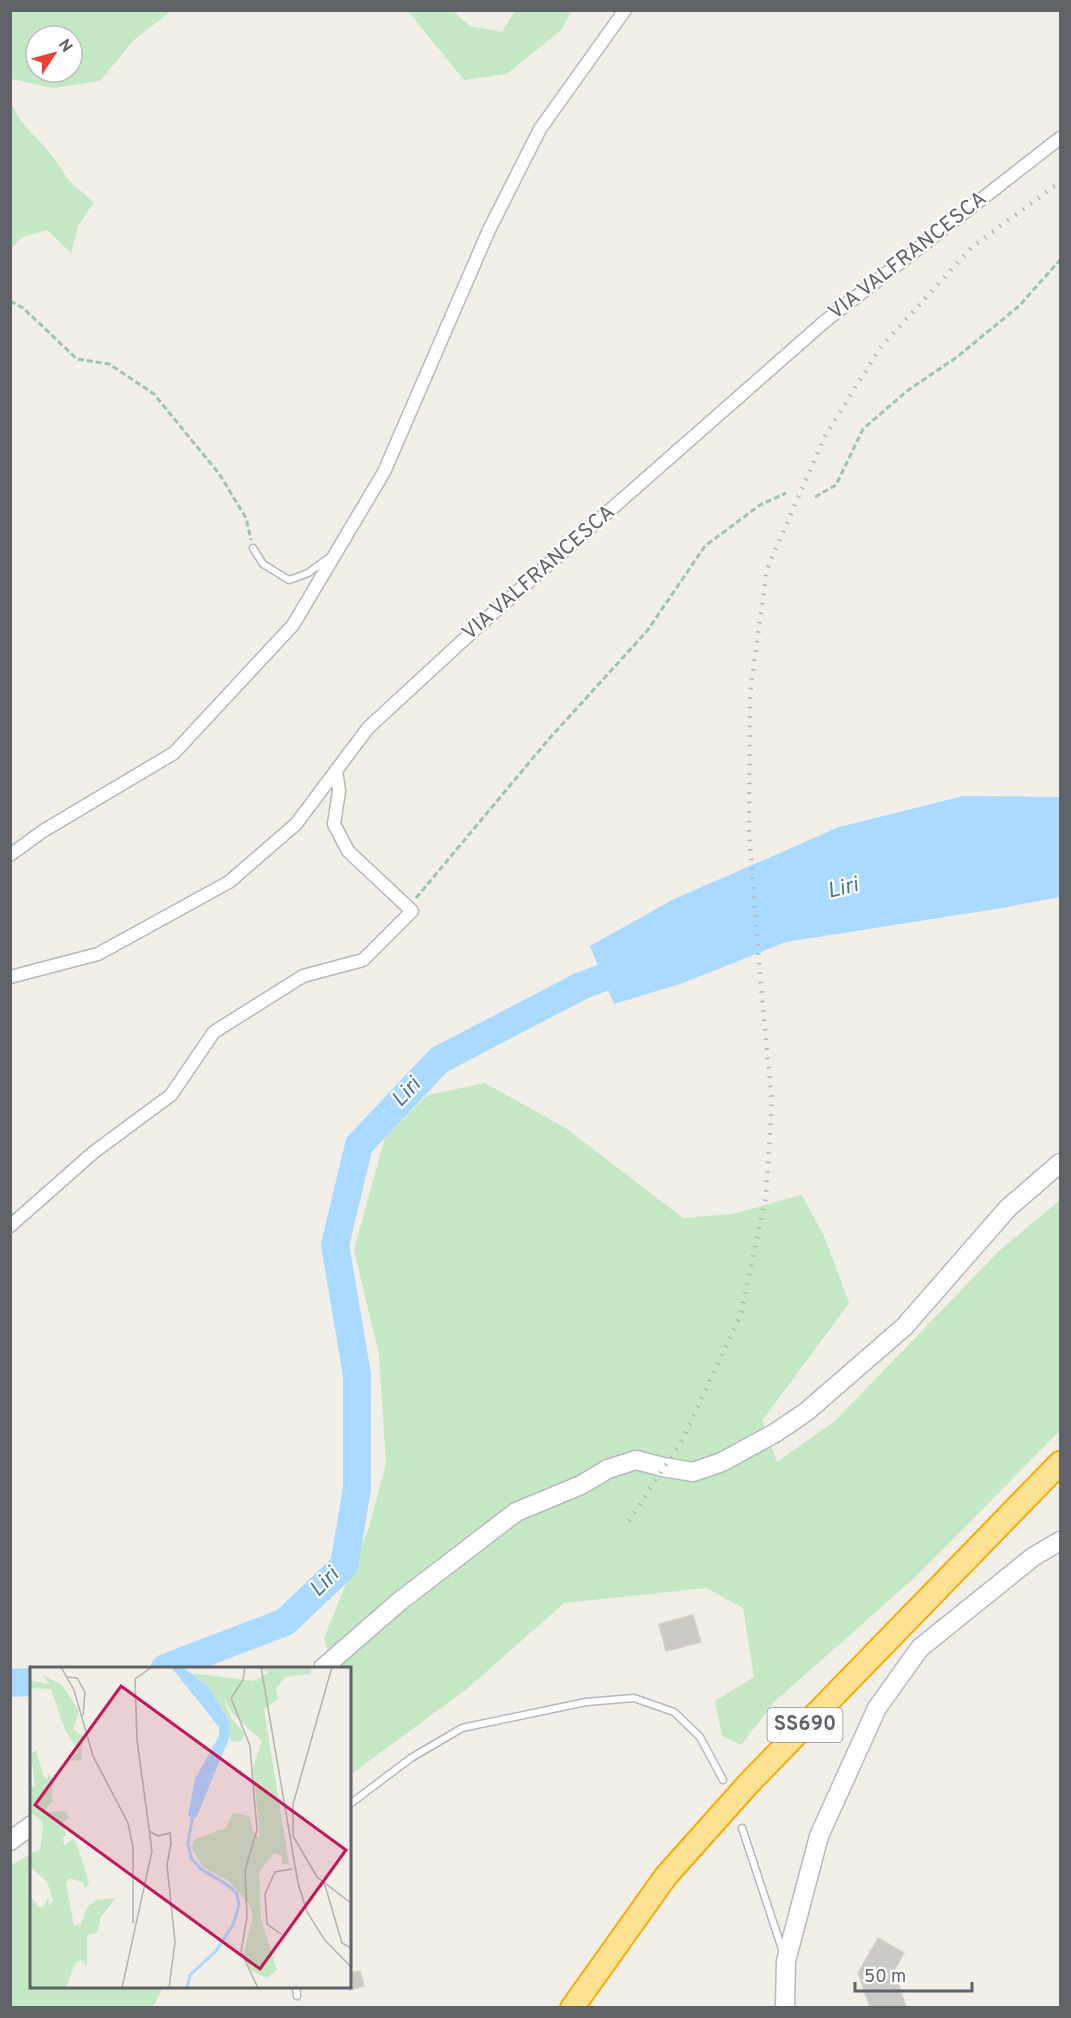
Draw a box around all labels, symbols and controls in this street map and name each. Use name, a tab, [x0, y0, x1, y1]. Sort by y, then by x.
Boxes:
north arrow	[24, 24, 84, 84]
text: N	[53, 36, 76, 57]
street label: VIA VALFRANCESCA	[823, 186, 993, 326]
street label: VIA VALFRANCESCA	[457, 499, 621, 647]
water label: Liri	[825, 872, 863, 906]
water label: Liri	[387, 1071, 428, 1114]
water label: Liri	[305, 1561, 347, 1603]
inset map	[30, 1667, 351, 1988]
road number: SS690	[768, 1708, 842, 1742]
scale bar	[855, 1955, 972, 1993]
text: 50 m	[864, 1966, 906, 1989]

